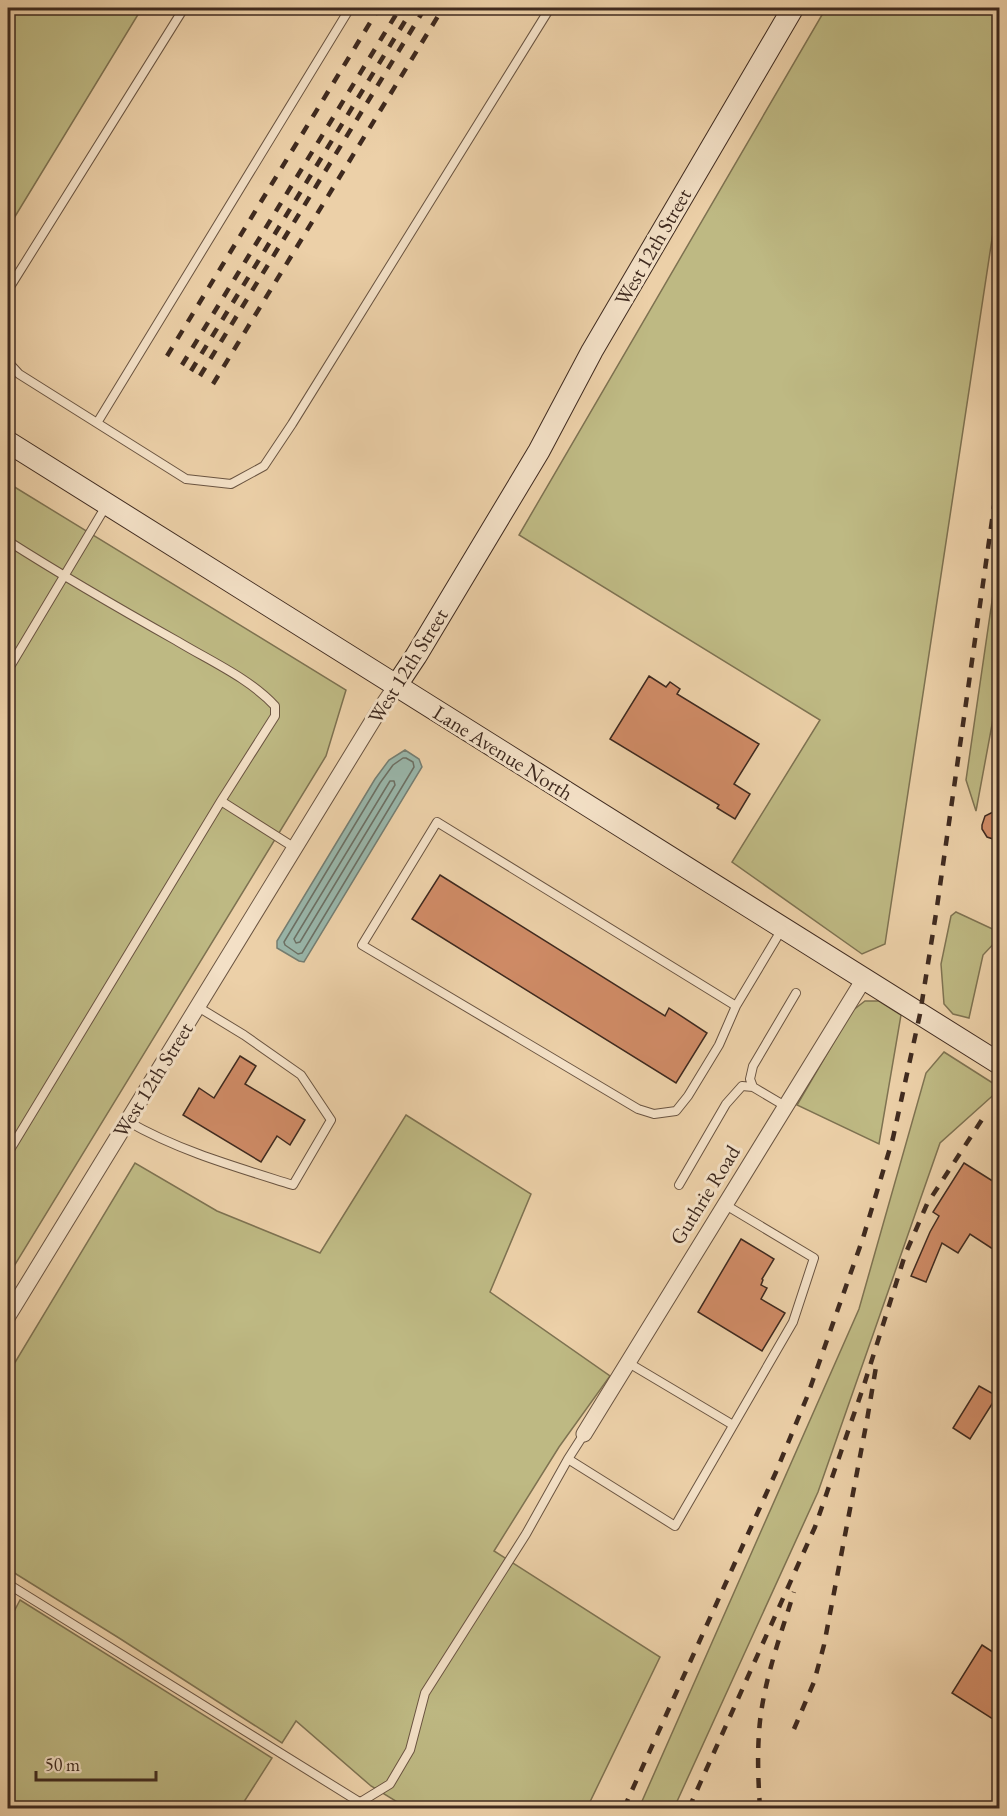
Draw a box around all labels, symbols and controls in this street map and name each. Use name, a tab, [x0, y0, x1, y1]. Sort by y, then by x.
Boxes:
street label: West 12th Street	[608, 183, 697, 310]
street label: West 12th Street	[361, 603, 454, 728]
street label: Lane Avenue North	[428, 699, 578, 807]
street label: West 12th Street	[106, 1017, 199, 1142]
street label: Guthrie Road	[663, 1140, 746, 1250]
scale bar	[36, 1744, 156, 1782]
text: 50 m	[45, 1753, 80, 1776]

